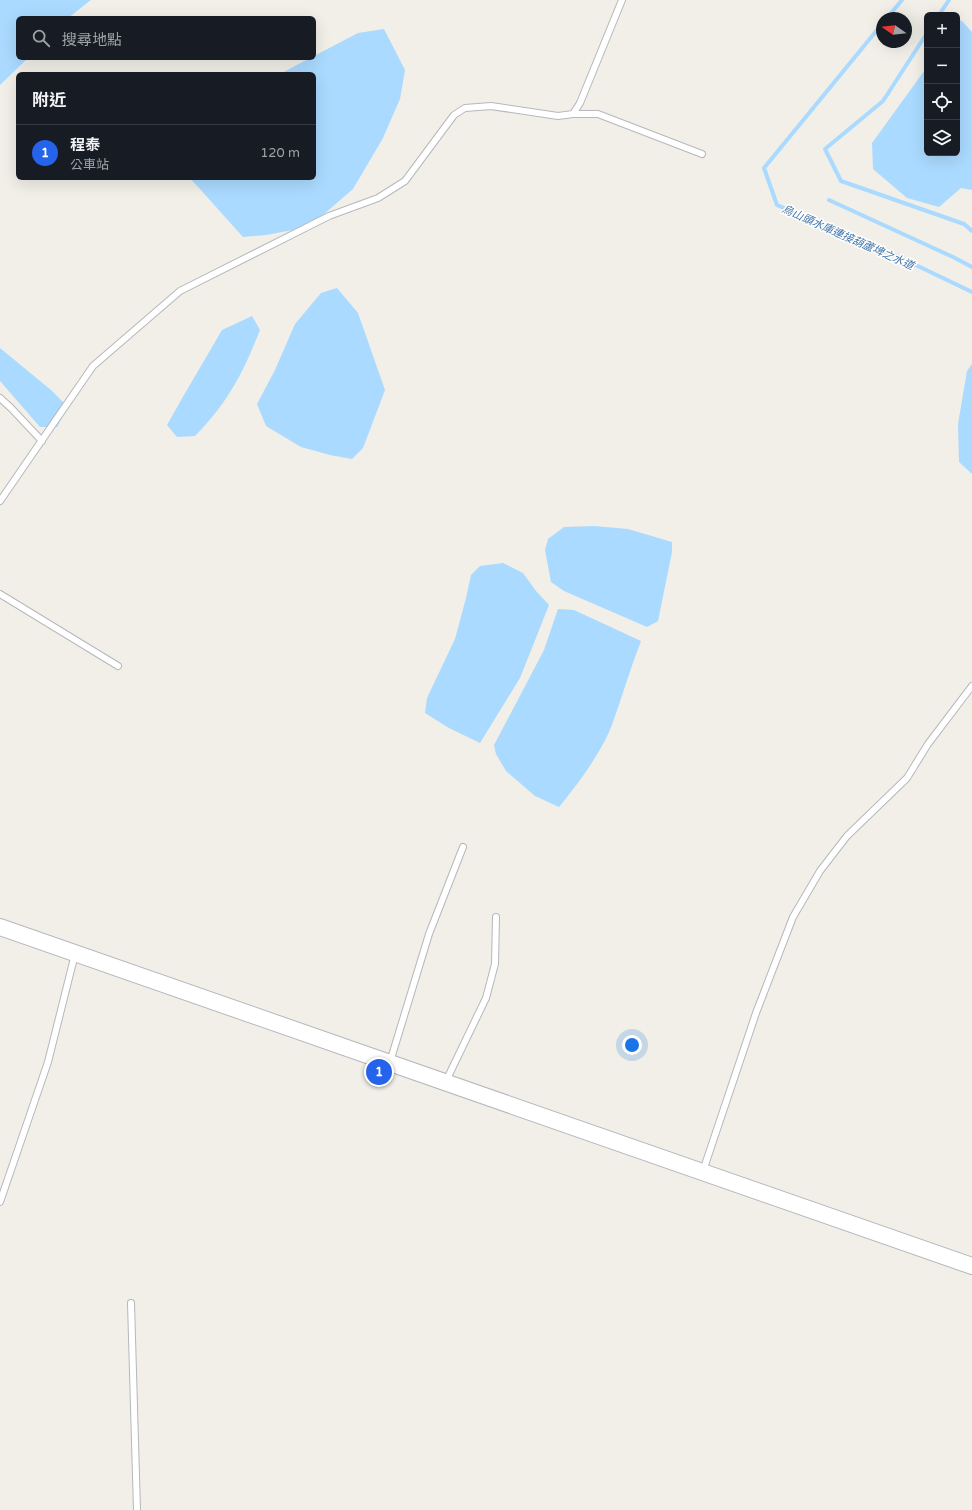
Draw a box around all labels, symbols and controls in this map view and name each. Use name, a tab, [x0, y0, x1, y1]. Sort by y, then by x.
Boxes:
north arrow	[876, 12, 912, 48]
map controls	[924, 12, 960, 156]
button: +	[924, 12, 960, 48]
search box	[16, 16, 316, 60]
icon: search	[30, 27, 52, 49]
text: 搜尋地點	[62, 31, 122, 49]
button: −	[924, 48, 960, 84]
button: locate	[924, 84, 960, 120]
text: 附近	[32, 90, 66, 111]
button: layers	[924, 120, 960, 156]
text: 程泰	[70, 136, 100, 154]
text: 1	[41, 145, 49, 161]
text: 120 m	[260, 145, 300, 161]
text: 公車站	[70, 157, 109, 173]
water label: 烏山頭水庫連接葫蘆埤之水道	[780, 202, 918, 273]
your location	[622, 1035, 642, 1055]
pin: 1	[366, 1057, 392, 1087]

